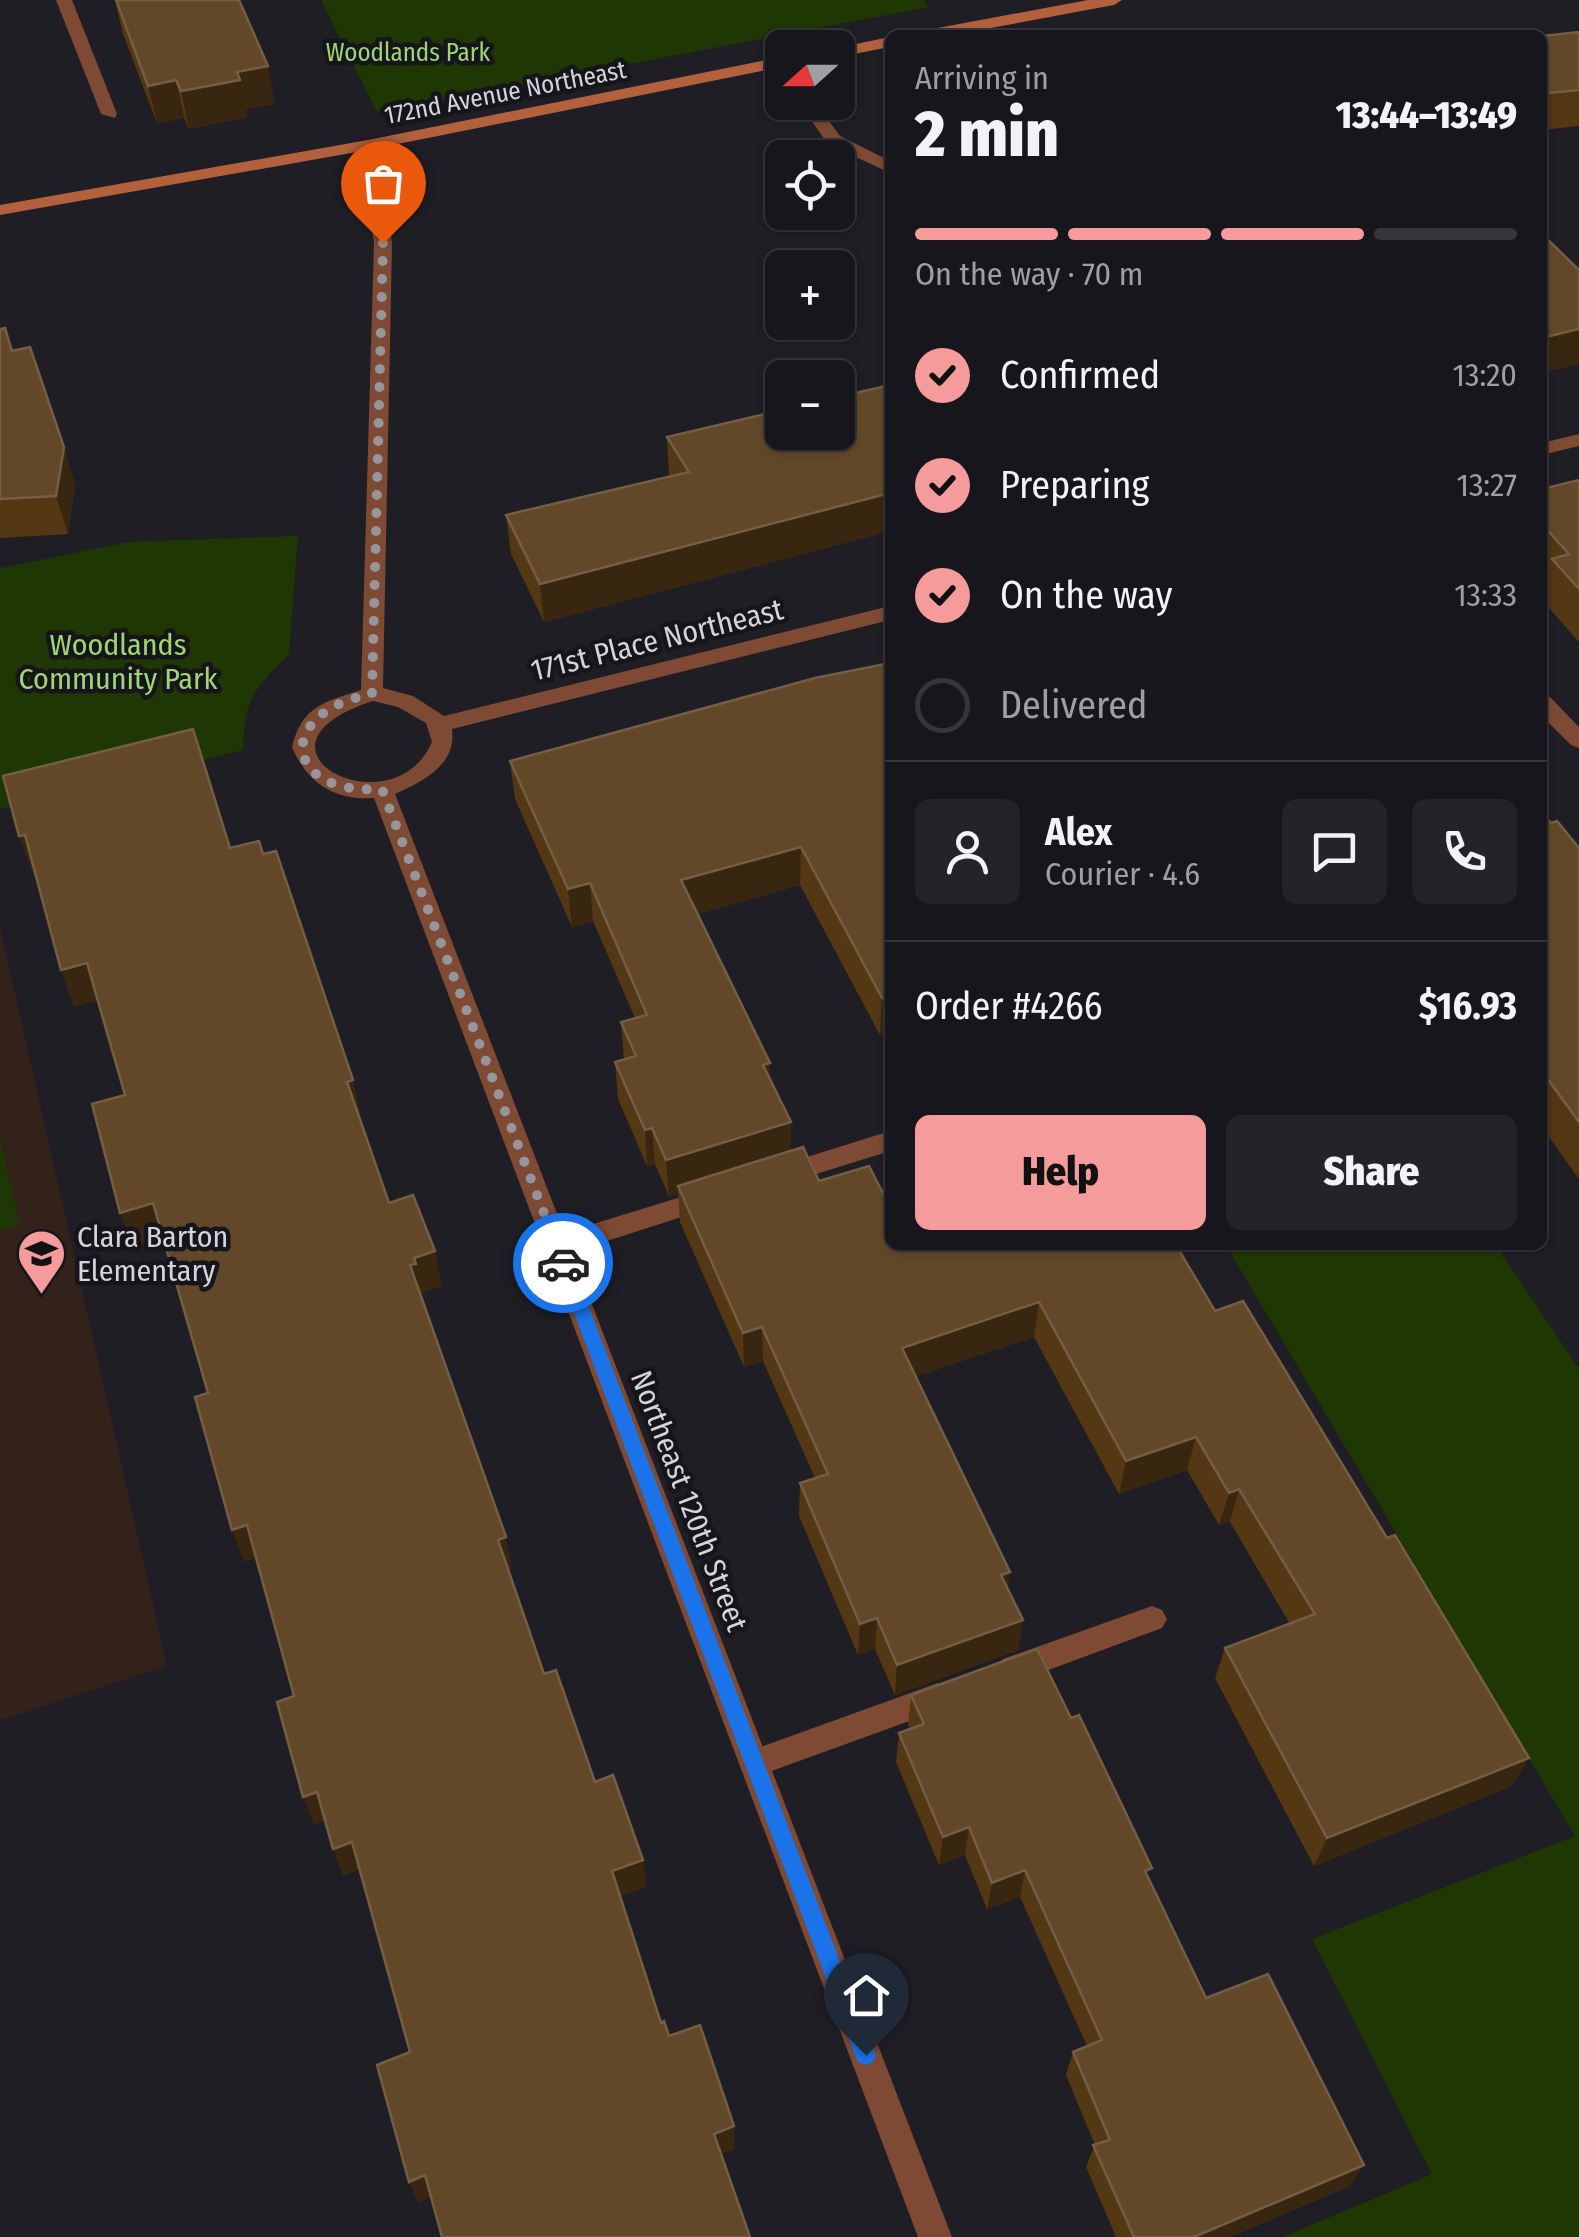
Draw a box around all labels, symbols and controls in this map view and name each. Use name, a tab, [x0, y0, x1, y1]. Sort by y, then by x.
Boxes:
north arrow	[765, 30, 855, 120]
map controls	[765, 30, 855, 450]
park label: Woodlands Park	[326, 38, 491, 68]
street label: 172nd Avenue Northeast	[382, 55, 629, 131]
text: Arriving in	[915, 59, 1049, 97]
text: 13:44–13:49	[1336, 92, 1517, 138]
text: 2 min	[915, 95, 1059, 173]
button: locate	[765, 140, 855, 230]
pin	[341, 141, 426, 244]
icon: bag	[356, 156, 411, 211]
button: +	[765, 250, 855, 340]
text: On the way · 70 m	[915, 255, 1143, 293]
icon: check	[915, 348, 970, 403]
text: Confirmed	[1000, 352, 1160, 398]
text: 13:20	[1453, 356, 1517, 394]
button: −	[765, 360, 855, 450]
icon: check	[915, 458, 970, 513]
text: Preparing	[1000, 462, 1149, 508]
text: 13:27	[1456, 466, 1517, 504]
icon: check	[915, 568, 970, 623]
text: On the way	[1000, 572, 1172, 618]
text: 13:33	[1454, 576, 1517, 614]
street label: 171st Place Northeast	[527, 591, 787, 689]
park label: Woodlands Community Park	[18, 627, 218, 697]
text: Delivered	[1000, 682, 1147, 728]
button: person	[915, 799, 1020, 904]
button: chat	[1282, 799, 1387, 904]
button: phone	[1412, 799, 1517, 904]
text: Alex	[1045, 809, 1112, 855]
text: Courier · 4.6	[1045, 855, 1200, 893]
text: Order #4266	[915, 983, 1103, 1029]
text: $16.93	[1419, 983, 1517, 1029]
button: Help	[915, 1115, 1206, 1230]
button: Share	[1226, 1115, 1517, 1230]
courier	[513, 1213, 613, 1313]
place label: Clara Barton Elementary	[77, 1219, 228, 1289]
school or university icon: Clara Barton Elementary	[16, 1228, 68, 1296]
icon: car	[536, 1236, 591, 1291]
street label: Northeast 120th Street	[623, 1366, 755, 1636]
pin	[824, 1953, 909, 2056]
icon: home	[839, 1968, 894, 2023]

